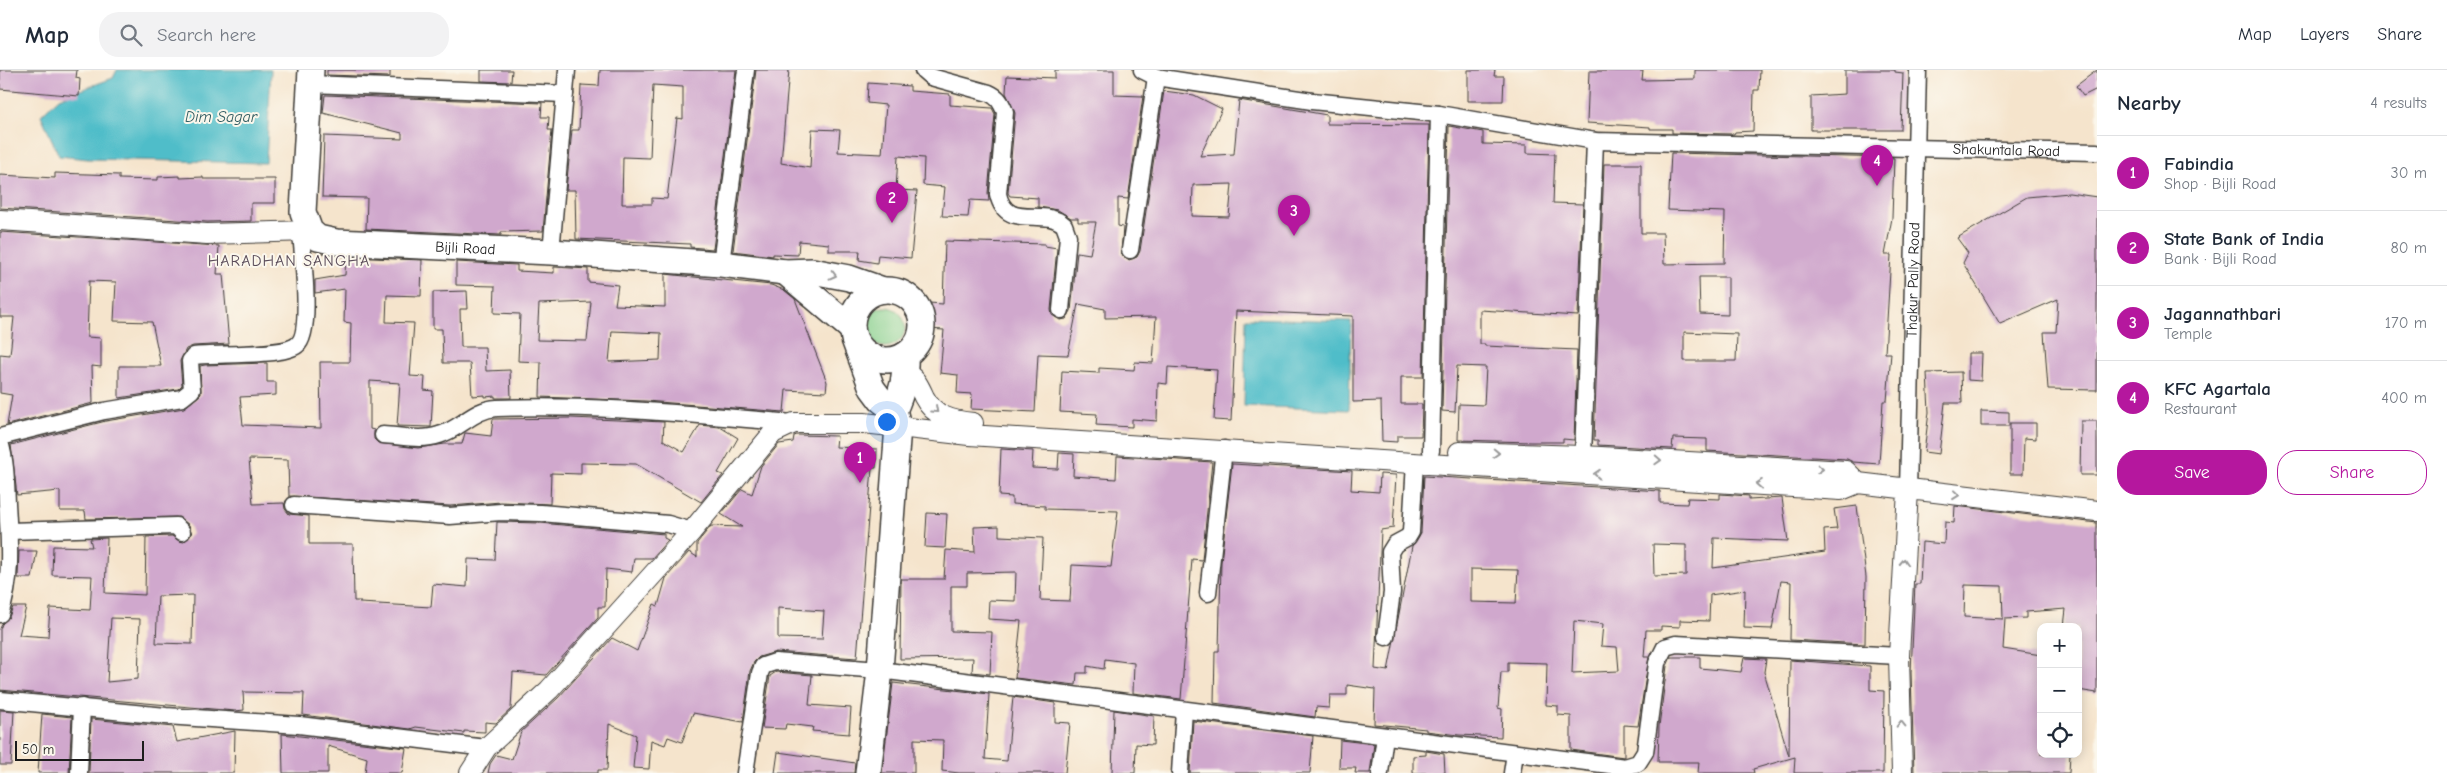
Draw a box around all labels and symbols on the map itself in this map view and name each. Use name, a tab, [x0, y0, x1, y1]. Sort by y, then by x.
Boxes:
water label: Dim Sagar	[185, 108, 258, 126]
street label: Shakuntala Road	[1953, 140, 2060, 160]
pin: 4	[1861, 145, 1893, 186]
pin: 2	[876, 182, 908, 223]
pin: 3	[1278, 195, 1310, 236]
street label: Thakur Pally Road	[1903, 222, 1923, 338]
street label: Bijli Road	[435, 238, 496, 258]
district label: HARADHAN SANGHA	[208, 252, 370, 270]
one-way arrow	[829, 269, 837, 279]
one-way arrow	[929, 404, 938, 413]
your location	[874, 409, 900, 435]
pin: 1	[844, 442, 876, 483]
one-way arrow	[1492, 447, 1500, 458]
one-way arrow	[1654, 454, 1662, 465]
one-way arrow	[1817, 464, 1825, 475]
one-way arrow	[1592, 468, 1600, 479]
one-way arrow	[1754, 479, 1762, 490]
one-way arrow	[1953, 489, 1961, 500]
one-way arrow	[1899, 558, 1910, 566]
one-way arrow	[1896, 720, 1906, 728]
scale bar	[15, 738, 144, 761]

